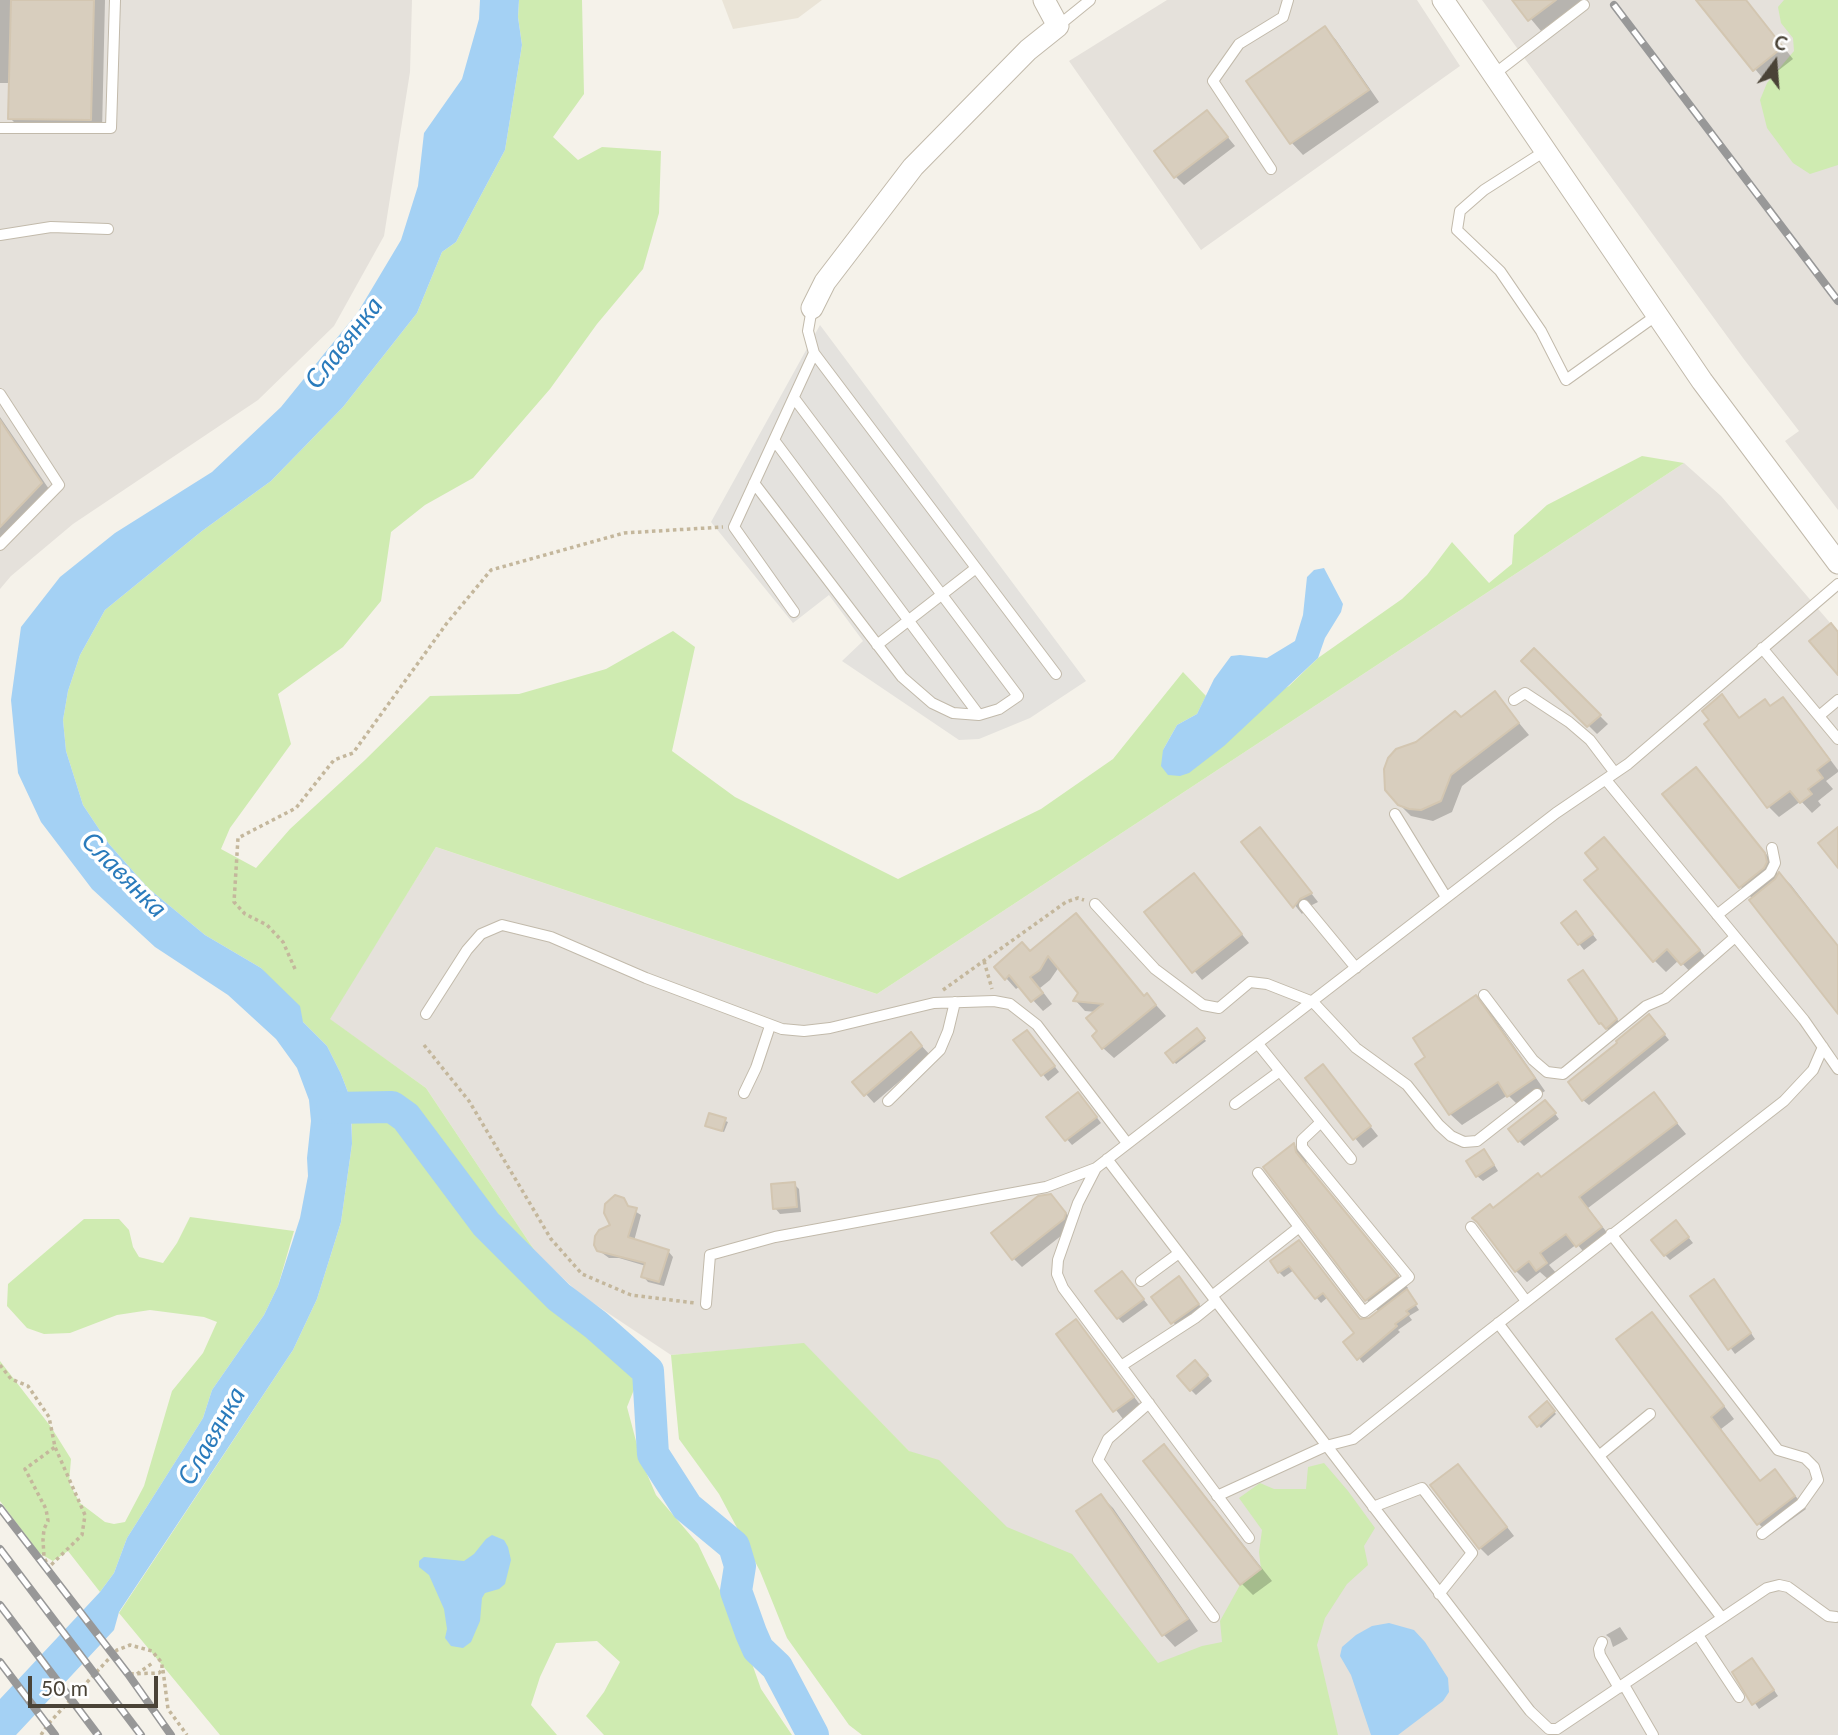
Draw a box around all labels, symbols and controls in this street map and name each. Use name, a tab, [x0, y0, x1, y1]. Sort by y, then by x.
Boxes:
north arrow	[1740, 28, 1810, 98]
text: С	[1772, 30, 1790, 55]
water label: Славянка	[298, 291, 390, 395]
water label: Славянка	[75, 826, 173, 924]
water label: Славянка	[172, 1381, 252, 1491]
scale bar	[32, 1662, 161, 1706]
text: 50 m	[41, 1675, 88, 1700]

